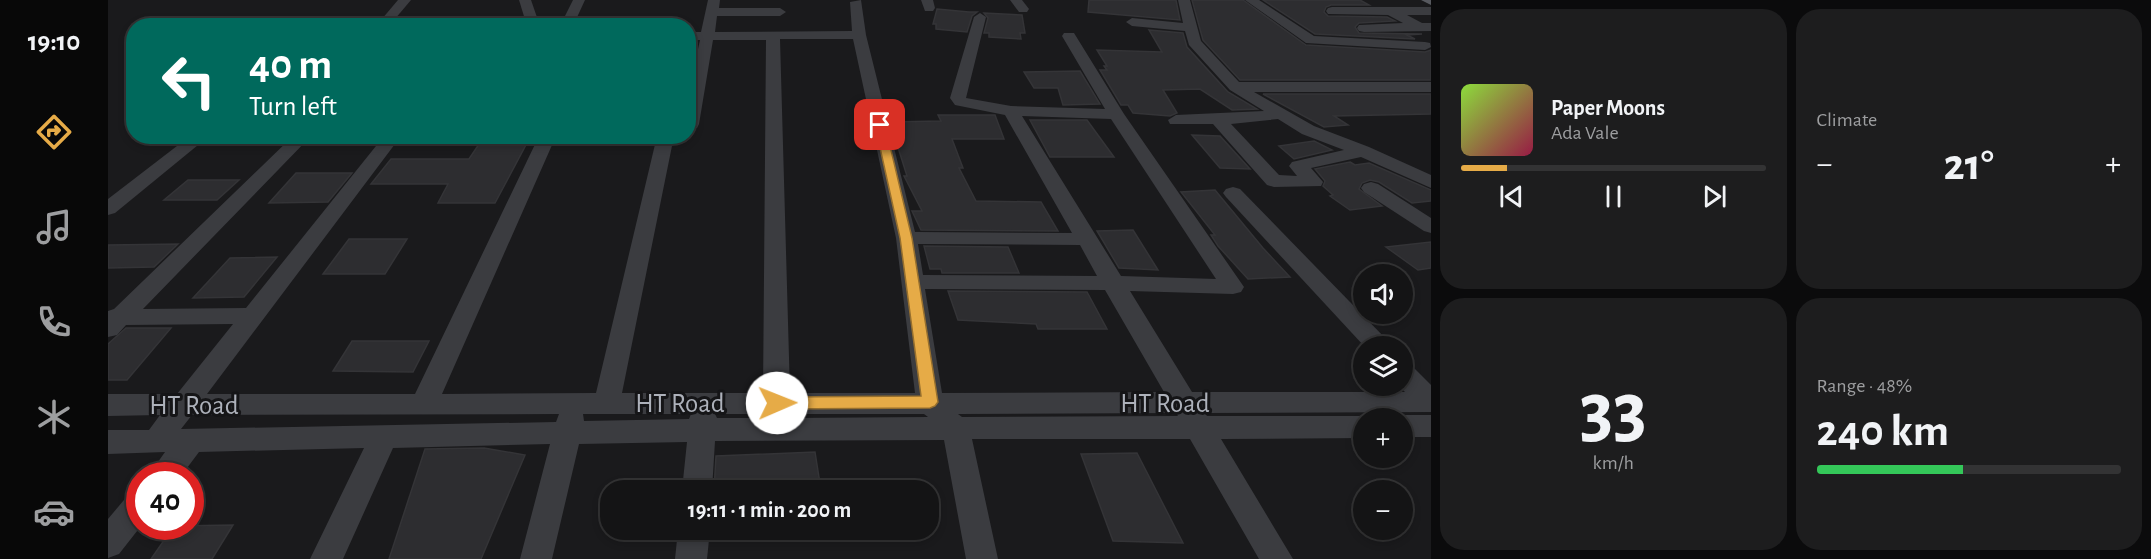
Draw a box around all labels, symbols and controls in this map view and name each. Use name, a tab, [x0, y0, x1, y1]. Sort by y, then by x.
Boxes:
text: 19:10	[28, 28, 80, 55]
icon: left	[150, 42, 228, 120]
text: 40 m	[249, 44, 332, 86]
text: Turn left	[249, 93, 337, 120]
text: Paper Moons	[1551, 97, 1665, 119]
pin	[854, 99, 905, 150]
icon: arrive	[863, 108, 896, 141]
text: Climate	[1817, 110, 1877, 130]
icon: directions	[33, 111, 75, 153]
text: Ada Vale	[1551, 123, 1619, 143]
text: 21°	[1943, 143, 1994, 188]
text: −	[1817, 148, 1832, 181]
text: +	[2105, 148, 2121, 181]
icon: previous	[1495, 180, 1528, 213]
icon: pause	[1597, 180, 1630, 213]
icon: next	[1698, 180, 1731, 213]
icon: music	[33, 206, 75, 248]
map controls	[1353, 264, 1413, 540]
button: sound	[1353, 264, 1413, 324]
icon: phone	[33, 301, 75, 343]
button: layers	[1353, 336, 1413, 396]
position arrow	[745, 371, 809, 435]
text: 33	[1580, 373, 1647, 451]
text: Range · 48%	[1817, 376, 1912, 396]
street label: HT Road	[635, 390, 725, 417]
street label: HT Road	[1120, 390, 1210, 417]
street label: HT Road	[149, 392, 239, 419]
icon: climate	[33, 396, 75, 438]
button: +	[1353, 408, 1413, 468]
text: 240 km	[1817, 409, 1949, 454]
text: km/h	[1593, 453, 1634, 473]
speed limit sign: 40	[126, 462, 204, 540]
button: −	[1353, 480, 1413, 540]
icon: car	[33, 491, 75, 533]
text: 19:11 · 1 min · 200 m	[688, 499, 851, 521]

